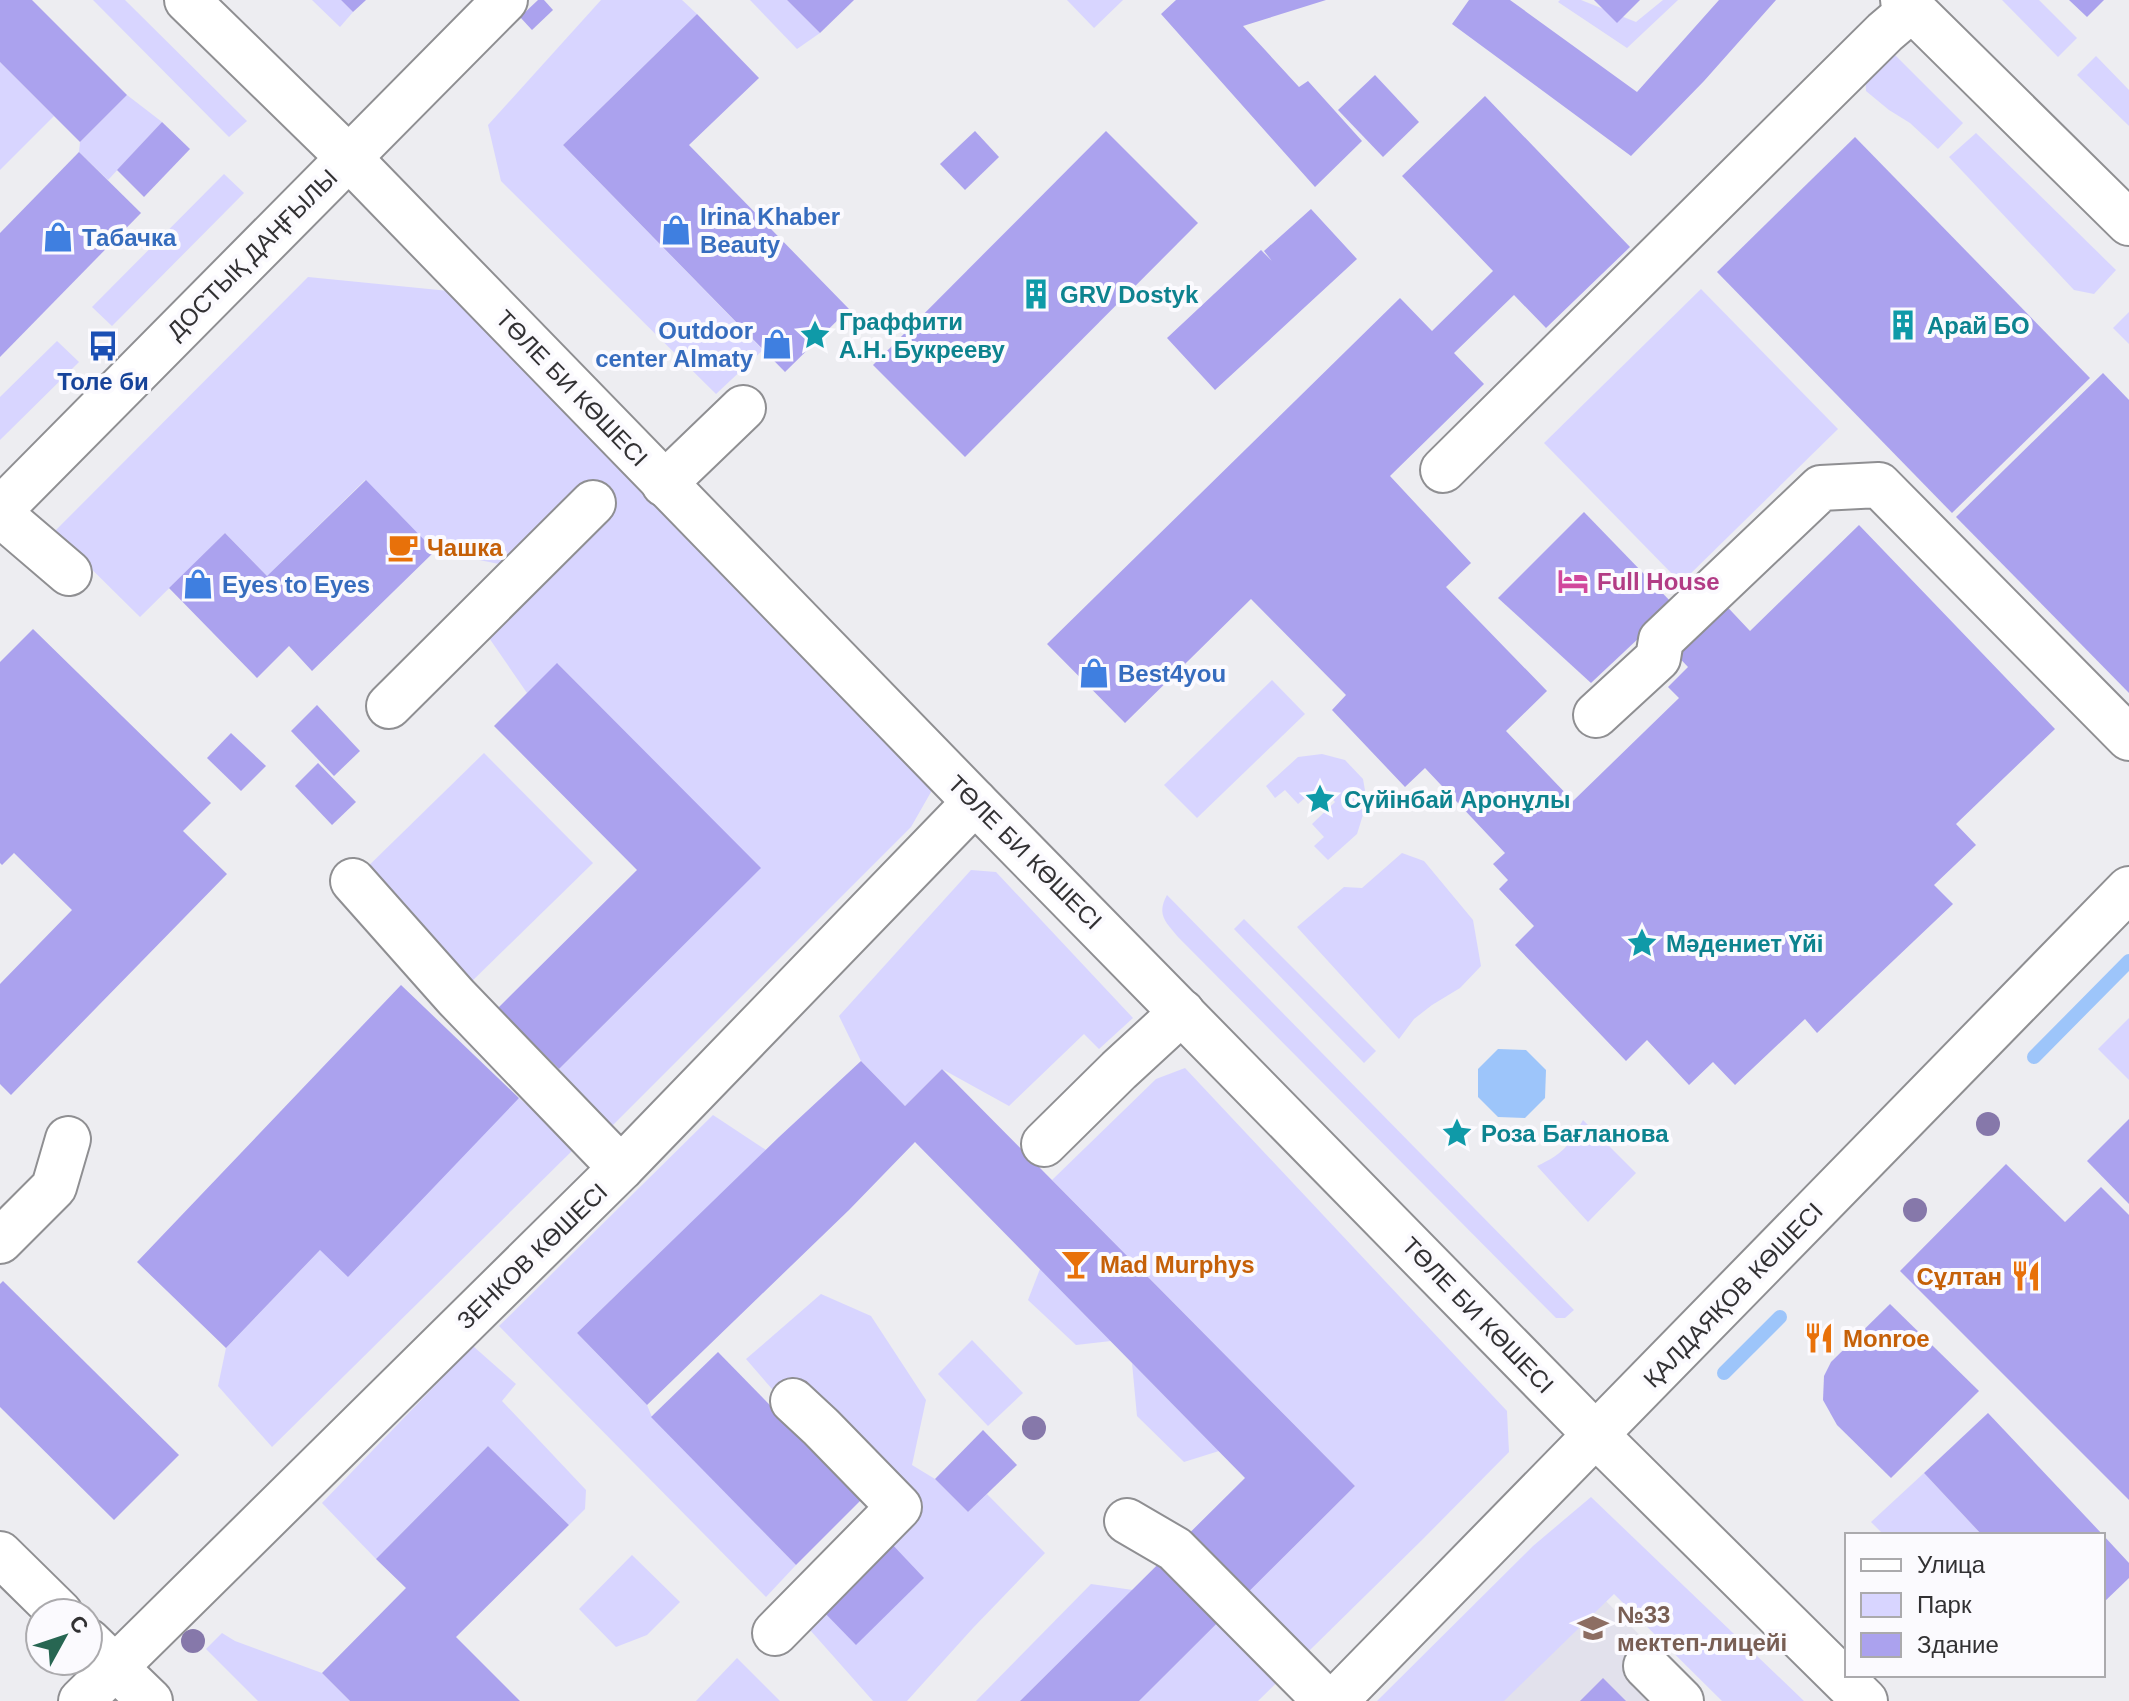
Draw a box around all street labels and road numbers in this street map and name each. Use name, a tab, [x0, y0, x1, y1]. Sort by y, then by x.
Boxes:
street label: ДОСТЫҚ ДАҢҒЫЛЫ	[162, 164, 342, 344]
street label: ТӨЛЕ БИ КӨШЕСІ	[491, 305, 653, 471]
street label: ТӨЛЕ БИ КӨШЕСІ	[943, 770, 1107, 934]
street label: ЗЕНКОВ КӨШЕСІ	[452, 1178, 612, 1334]
street label: ҚАЛДАЯҚОВ КӨШЕСІ	[1638, 1197, 1828, 1393]
street label: ТӨЛЕ БИ КӨШЕСІ	[1397, 1232, 1559, 1398]

